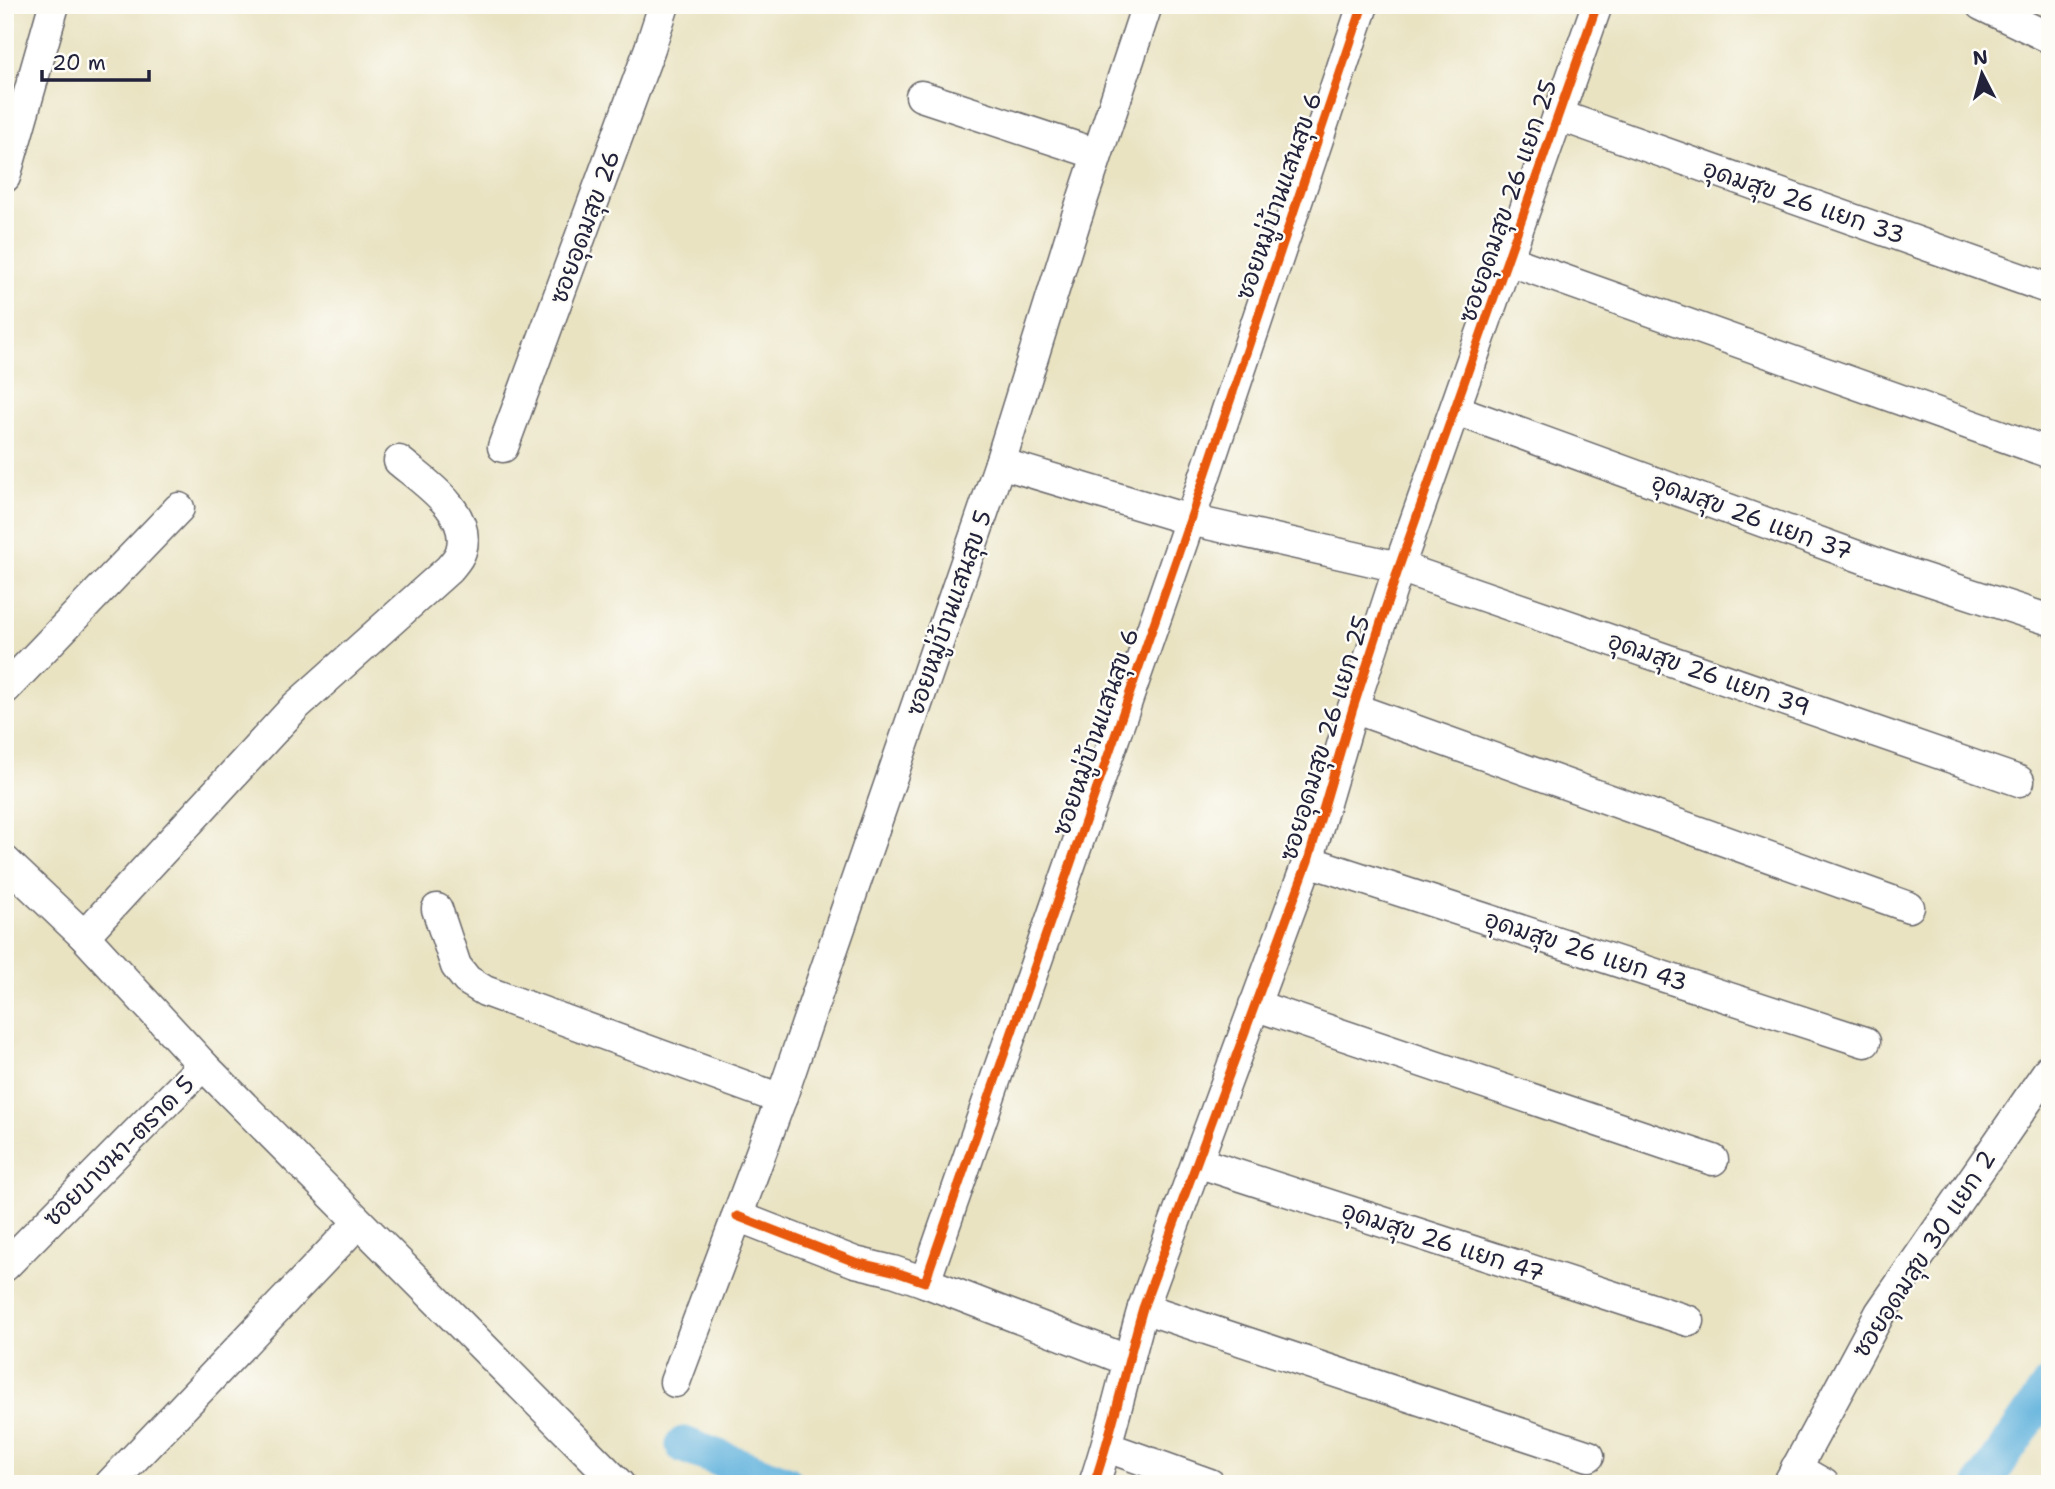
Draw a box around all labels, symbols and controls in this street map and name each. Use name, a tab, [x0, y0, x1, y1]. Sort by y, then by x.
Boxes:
scale bar	[42, 38, 149, 82]
north arrow	[1946, 38, 2016, 108]
text: N	[1971, 44, 1989, 71]
text: 20 m	[52, 49, 106, 77]
street label: ซอยอุดมสุข 26 แยก 25	[1451, 75, 1567, 327]
street label: ซอยหมู่บ้านแสนสุข 6	[1228, 88, 1331, 305]
street label: ซอยอุดมสุข 26	[542, 146, 629, 309]
street label: อุดมสุข 26 แยก 33	[1698, 152, 1909, 253]
street label: อุดมสุข 26 แยก 37	[1647, 466, 1856, 570]
street label: ซอยหมู่บ้านแสนสุข 5	[899, 506, 1001, 721]
street label: ซอยอุดมสุข 26 แยก 25	[1272, 611, 1380, 865]
street label: ซอยหมู่บ้านแสนสุข 6	[1045, 624, 1148, 841]
street label: อุดมสุข 26 แยก 39	[1603, 624, 1814, 725]
street label: อุดมสุข 26 แยก 43	[1480, 903, 1691, 1001]
street label: ซอยบางนา-ตราด 5	[36, 1068, 202, 1234]
street label: ซอยอุดมสุข 30 แยก 2	[1845, 1144, 2005, 1365]
street label: อุดมสุข 26 แยก 47	[1337, 1194, 1548, 1292]

